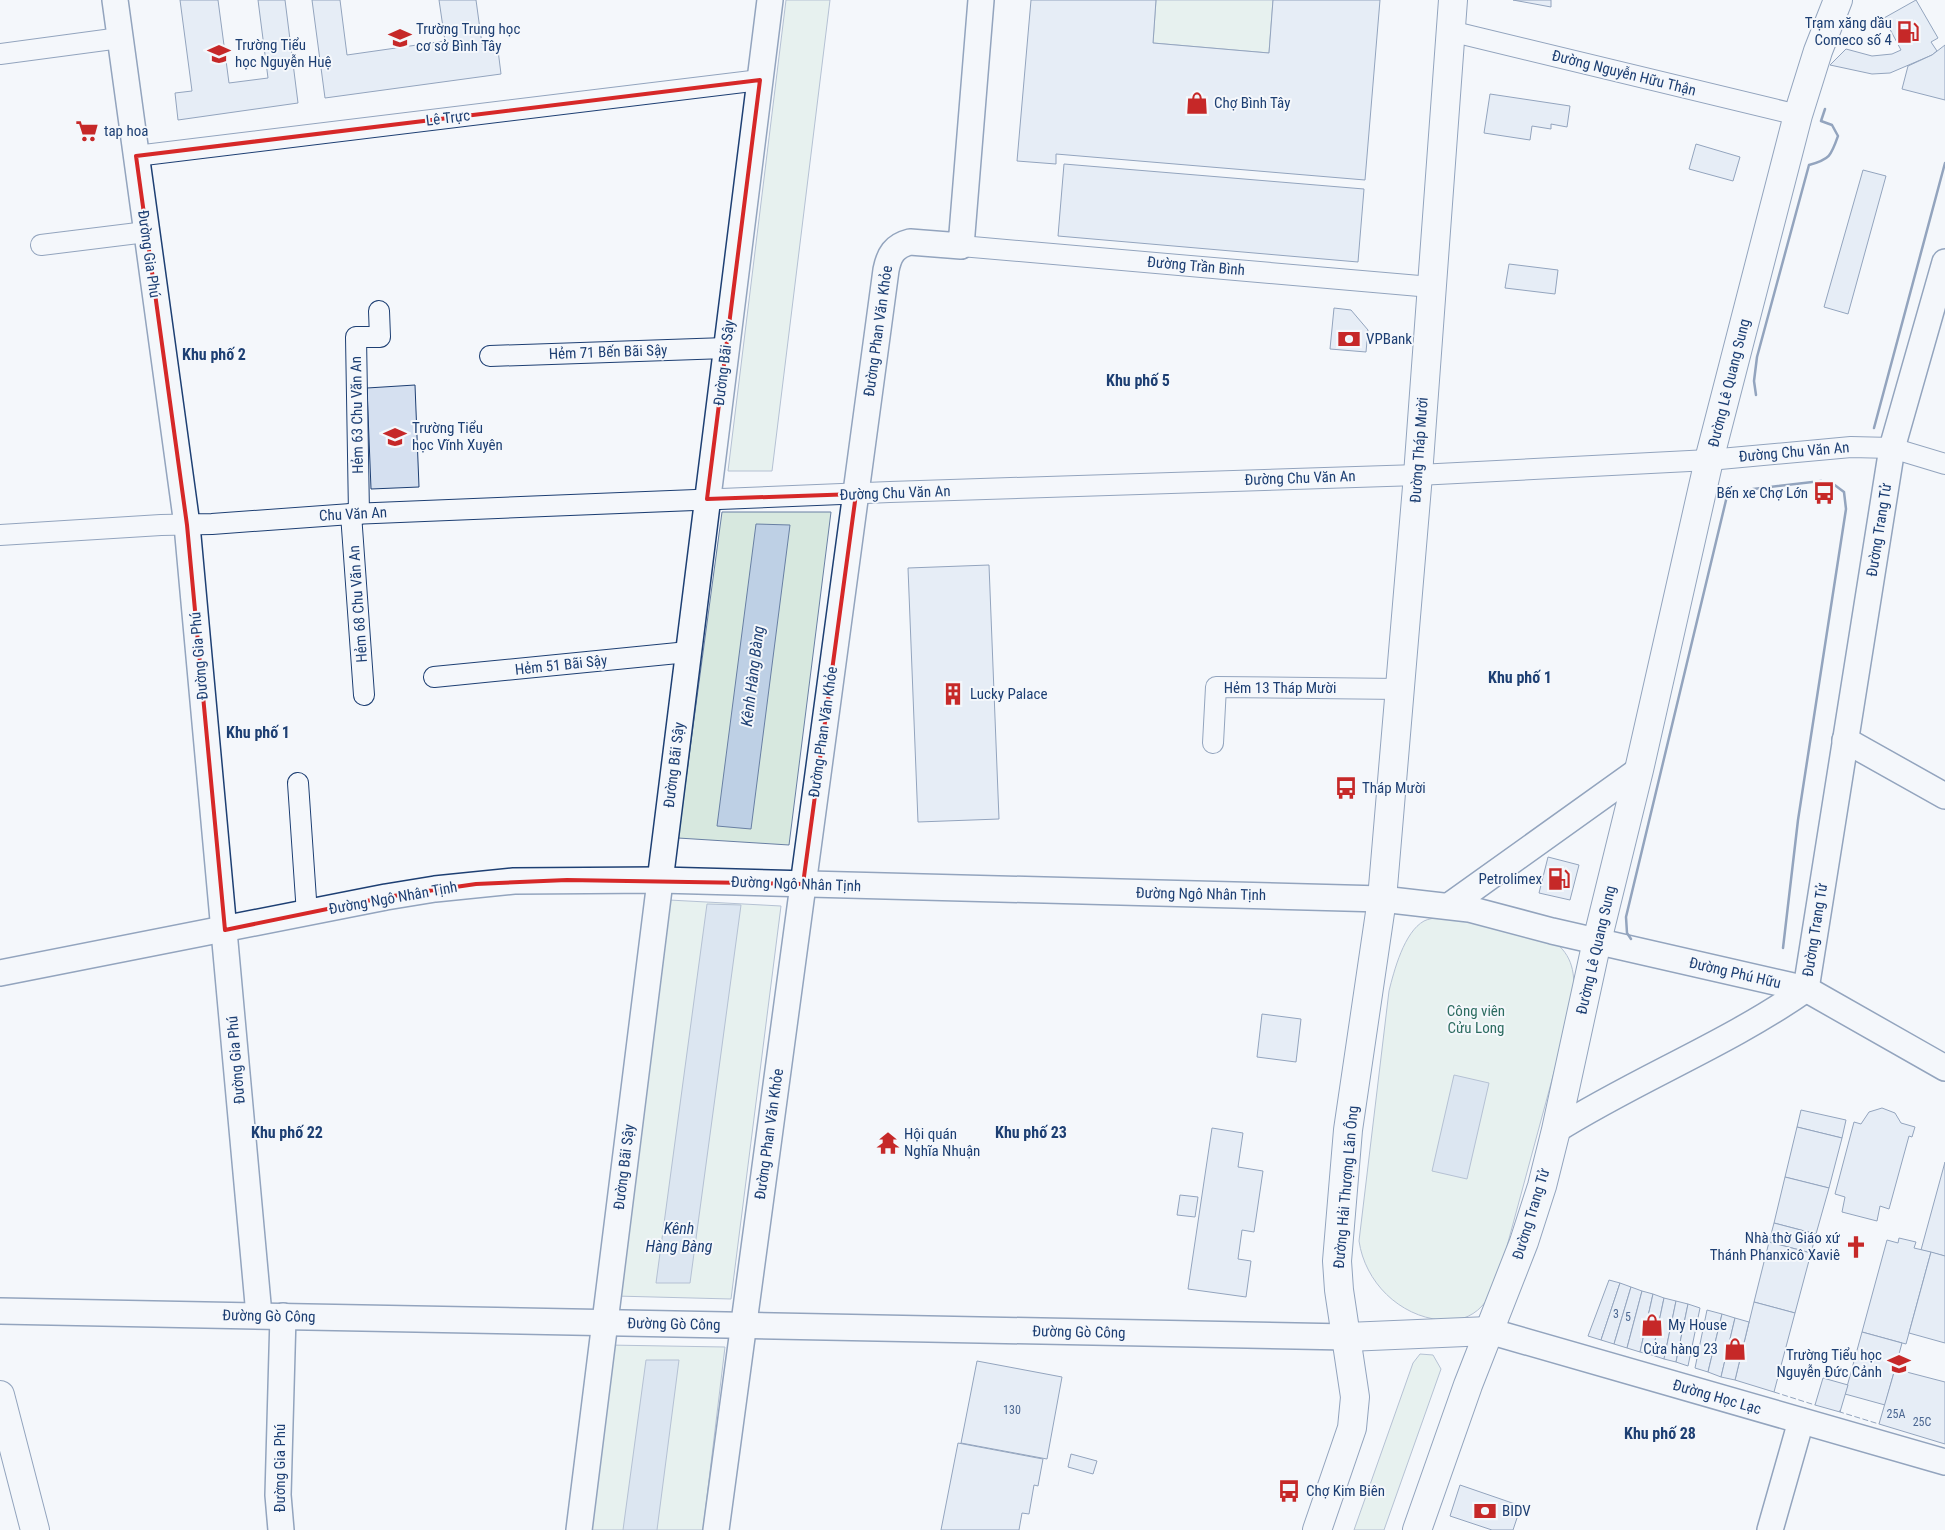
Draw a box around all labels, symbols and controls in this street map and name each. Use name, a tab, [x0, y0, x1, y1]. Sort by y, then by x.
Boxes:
place label: Trạm xăng dầu Comeco số 4	[1805, 14, 1892, 49]
fuel station icon: Trạm xăng dầu Comeco số 4	[1895, 19, 1921, 45]
place label: Trường Trung học cơ sở Bình Tây	[416, 20, 520, 55]
school or university icon: Trường Trung học cơ sở Bình Tây	[387, 25, 413, 51]
place label: Trường Tiểu học Nguyễn Huệ	[235, 36, 332, 71]
school or university icon: Trường Tiểu học Nguyễn Huệ	[206, 41, 232, 67]
street label: Đường Nguyễn Hữu Thận	[1550, 46, 1698, 100]
shop icon: Chợ Bình Tây	[1184, 90, 1210, 116]
place label: Chợ Bình Tây	[1214, 94, 1290, 112]
street label: Lê Trực	[425, 106, 471, 130]
supermarket icon: tap hoa	[74, 118, 100, 144]
place label: tap hoa	[104, 122, 148, 140]
street label: Đường Gia Phú	[134, 209, 164, 299]
street label: Đường Trần Bình	[1146, 253, 1246, 279]
street label: Đường Phan Văn Khỏe	[860, 264, 896, 398]
street label: Đường Lê Quang Sung	[1704, 317, 1754, 449]
street label: Đường Bãi Sậy	[710, 319, 738, 407]
bank icon: VPBank	[1336, 326, 1362, 352]
place label: VPBank	[1366, 330, 1412, 348]
street label: Hẻm 71 Bến Bãi Sậy	[548, 341, 668, 363]
district label: Khu phố 2	[182, 345, 246, 364]
street label: Hẻm 63 Chu Văn An	[347, 356, 367, 474]
district label: Khu phố 5	[1106, 371, 1170, 390]
street label: Đường Tháp Mười	[1406, 396, 1432, 504]
place label: Trường Tiểu học Vĩnh Xuyên	[412, 419, 503, 454]
school or university icon: Trường Tiểu học Vĩnh Xuyên	[382, 424, 408, 450]
street label: Đường Chu Văn An	[1738, 438, 1850, 466]
street label: Đường Chu Văn An	[1244, 467, 1356, 489]
bus stop icon: Bến xe Chợ Lớn	[1811, 480, 1837, 506]
street label: Đường Trang Tử	[1863, 481, 1895, 578]
street label: Đường Chu Văn An	[839, 482, 951, 504]
place label: Bến xe Chợ Lớn	[1716, 484, 1808, 502]
street label: Chu Văn An	[318, 503, 388, 525]
street label: Hẻm 68 Chu Văn An	[345, 545, 371, 663]
street label: Đường Gia Phú	[186, 611, 212, 701]
water label: Kênh Hàng Bàng	[737, 624, 768, 727]
street label: Hẻm 51 Bãi Sậy	[514, 651, 608, 679]
street label: Đường Phan Văn Khỏe	[805, 665, 841, 799]
district label: Khu phố 1	[1488, 668, 1552, 687]
street label: Hẻm 13 Tháp Mười	[1224, 679, 1336, 697]
building icon: Lucky Palace	[940, 681, 966, 707]
place label: Lucky Palace	[970, 685, 1047, 703]
street label: Đường Bãi Sậy	[660, 721, 688, 809]
district label: Khu phố 1	[226, 723, 290, 742]
bus stop icon: Tháp Mười	[1333, 775, 1359, 801]
place label: Tháp Mười	[1362, 779, 1426, 797]
fuel station icon: Petrolimex	[1546, 866, 1572, 892]
place label: Petrolimex	[1479, 870, 1542, 888]
street label: Đường Ngô Nhân Tịnh	[731, 873, 861, 895]
street label: Đường Ngô Nhân Tịnh	[327, 878, 459, 918]
street label: Đường Trang Tử	[1799, 881, 1831, 978]
street label: Đường Ngô Nhân Tịnh	[1136, 884, 1266, 904]
street label: Đường Lê Quang Sung	[1572, 884, 1620, 1016]
street label: Đường Phú Hữu	[1687, 954, 1783, 992]
park label: Công viên Cửu Long	[1447, 1002, 1505, 1037]
street label: Đường Gia Phú	[223, 1015, 249, 1105]
street label: Đường Phan Văn Khỏe	[751, 1067, 787, 1201]
street label: Đường Hải Thượng Lãn Ông	[1330, 1105, 1362, 1269]
district label: Khu phố 22	[251, 1123, 323, 1142]
street label: Đường Bãi Sậy	[610, 1123, 638, 1211]
district label: Khu phố 23	[995, 1123, 1067, 1142]
place label: Hội quán Nghĩa Nhuận	[904, 1125, 980, 1160]
temple icon: Hội quán Nghĩa Nhuận	[875, 1130, 901, 1156]
street label: Đường Trang Tử	[1509, 1166, 1554, 1262]
water label: Kênh Hàng Bàng	[646, 1219, 713, 1256]
place label: Nhà thờ Giáo xứ Thánh Phanxicô Xaviê	[1710, 1229, 1841, 1264]
church icon: Nhà thờ Giáo xứ Thánh Phanxicô Xaviê	[1843, 1234, 1869, 1260]
street label: Đường Gò Công	[222, 1306, 316, 1326]
house number: 3	[1613, 1307, 1619, 1321]
house number: 5	[1625, 1310, 1631, 1324]
shop icon: My House	[1639, 1312, 1665, 1338]
street label: Đường Gò Công	[627, 1314, 721, 1334]
place label: My House	[1668, 1316, 1727, 1334]
street label: Đường Gò Công	[1032, 1322, 1126, 1342]
shop icon: Cửa hàng 23	[1722, 1336, 1748, 1362]
place label: Cửa hàng 23	[1643, 1340, 1718, 1358]
place label: Trường Tiểu học Nguyễn Đức Cảnh	[1777, 1346, 1882, 1381]
school or university icon: Trường Tiểu học Nguyễn Đức Cảnh	[1886, 1351, 1912, 1377]
street label: Đường Học Lạc	[1671, 1376, 1763, 1418]
house number: 130	[1003, 1403, 1021, 1417]
house number: 25A	[1887, 1407, 1905, 1421]
house number: 25C	[1913, 1415, 1932, 1429]
street label: Đường Gia Phú	[271, 1424, 289, 1512]
district label: Khu phố 28	[1624, 1424, 1696, 1443]
bus stop icon: Chợ Kim Biên	[1276, 1478, 1302, 1504]
place label: Chợ Kim Biên	[1306, 1482, 1385, 1500]
bank icon: BIDV	[1472, 1498, 1498, 1524]
place label: BIDV	[1502, 1502, 1531, 1520]

